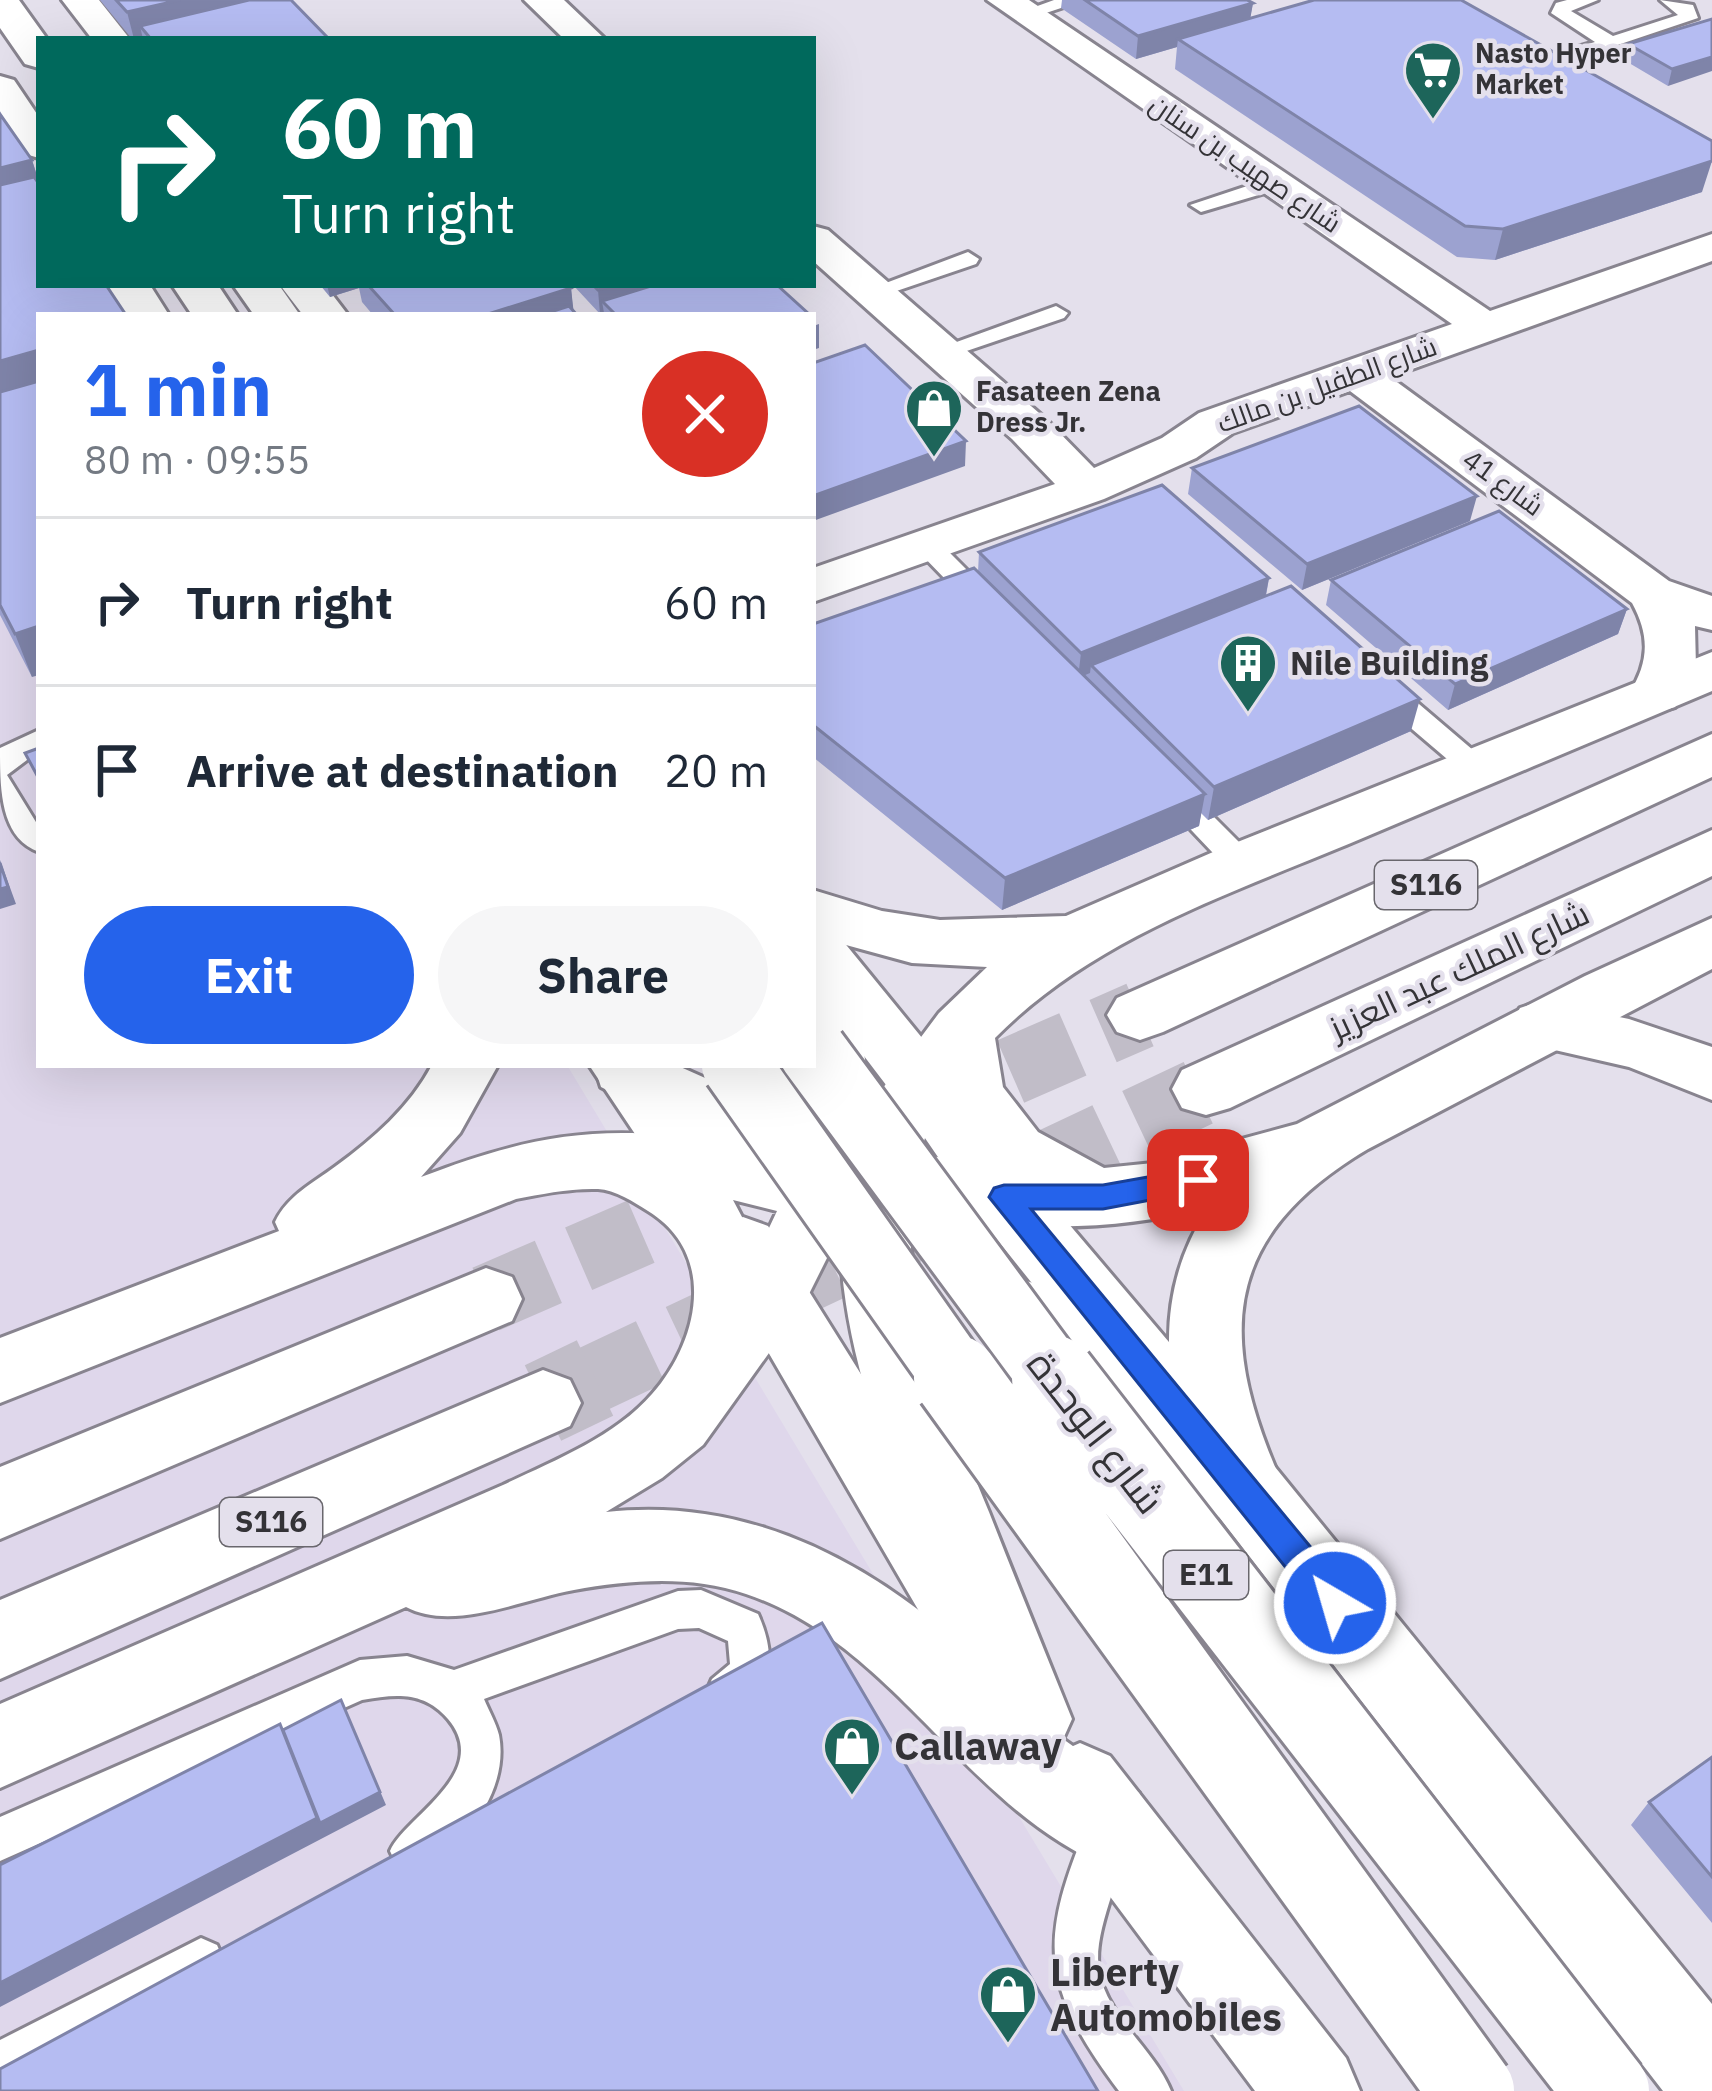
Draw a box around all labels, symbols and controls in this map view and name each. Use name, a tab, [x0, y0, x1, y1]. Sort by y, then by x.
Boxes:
place label: Nasto Hyper Market	[1475, 35, 1632, 101]
supermarket icon: Nasto Hyper Market	[1402, 39, 1464, 121]
text: 60 m	[282, 72, 478, 181]
icon: right	[84, 84, 240, 240]
street label: شارع صهيب بن سنان	[1142, 86, 1348, 241]
text: Turn right	[282, 178, 516, 248]
street label: شارع الطفيل بن مالك	[1212, 328, 1442, 441]
text: 1 min	[84, 342, 272, 436]
button: close	[642, 351, 768, 477]
place label: Fasateen Zena Dress Jr.	[976, 373, 1161, 439]
shop icon: Fasateen Zena Dress Jr.	[903, 377, 965, 459]
text: 80 m · 09:55	[84, 434, 310, 485]
street label: شارع 41	[1456, 441, 1551, 524]
icon: right	[84, 569, 150, 635]
text: Turn right	[186, 573, 393, 631]
text: 60 m	[664, 573, 768, 631]
building icon: Nile Building	[1217, 632, 1279, 714]
place label: Nile Building	[1290, 641, 1489, 684]
icon: arrive	[84, 737, 150, 803]
text: Arrive at destination	[186, 741, 619, 799]
text: 20 m	[664, 741, 768, 799]
road number: S116	[1375, 861, 1477, 909]
street label: شارع الملك عبد العزيز	[1320, 891, 1596, 1051]
button: Exit	[84, 906, 414, 1044]
button: Share	[438, 906, 768, 1044]
pin	[1147, 1129, 1249, 1231]
icon: arrive	[1165, 1147, 1231, 1213]
street label: شارع الوحدة	[1015, 1340, 1176, 1525]
road number: S116	[220, 1498, 322, 1546]
position arrow	[1272, 1540, 1398, 1666]
road number: E11	[1164, 1551, 1248, 1599]
shop icon: Callaway	[821, 1715, 883, 1797]
place label: Callaway	[894, 1720, 1062, 1771]
place label: Liberty Automobiles	[1050, 1946, 1282, 2042]
shop icon: Liberty Automobiles	[977, 1963, 1039, 2045]

